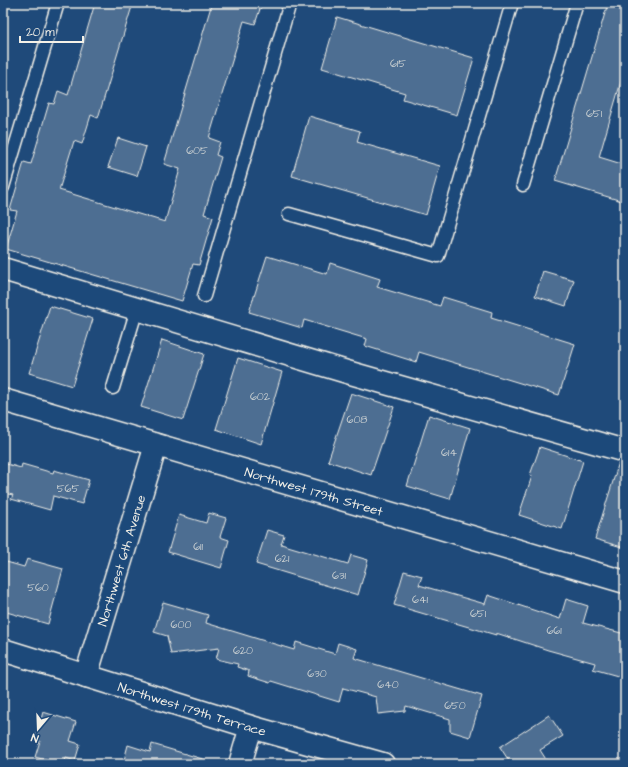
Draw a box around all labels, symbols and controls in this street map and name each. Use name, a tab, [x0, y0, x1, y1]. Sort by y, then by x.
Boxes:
scale bar	[20, 18, 83, 44]
text: 20 m	[26, 24, 55, 41]
house number: 615	[390, 56, 406, 71]
house number: 651	[586, 106, 603, 121]
house number: 605	[186, 143, 208, 158]
house number: 602	[250, 389, 271, 404]
house number: 608	[347, 412, 367, 427]
house number: 614	[441, 445, 457, 460]
street label: Northwest 179th Street	[242, 463, 386, 521]
house number: 565	[57, 481, 79, 496]
street label: Northwest 6th Avenue	[94, 493, 150, 628]
house number: 611	[193, 539, 203, 554]
house number: 621	[275, 551, 290, 566]
house number: 631	[332, 568, 347, 583]
house number: 560	[27, 580, 49, 595]
house number: 641	[412, 592, 428, 607]
house number: 651	[470, 606, 487, 621]
house number: 600	[171, 617, 191, 632]
house number: 661	[546, 623, 562, 638]
house number: 620	[233, 643, 253, 658]
house number: 630	[307, 666, 327, 681]
house number: 640	[377, 677, 399, 692]
street label: Northwest 179th Terrace	[115, 678, 268, 741]
house number: 650	[444, 698, 466, 713]
north arrow	[18, 709, 58, 749]
text: N	[29, 730, 41, 746]

